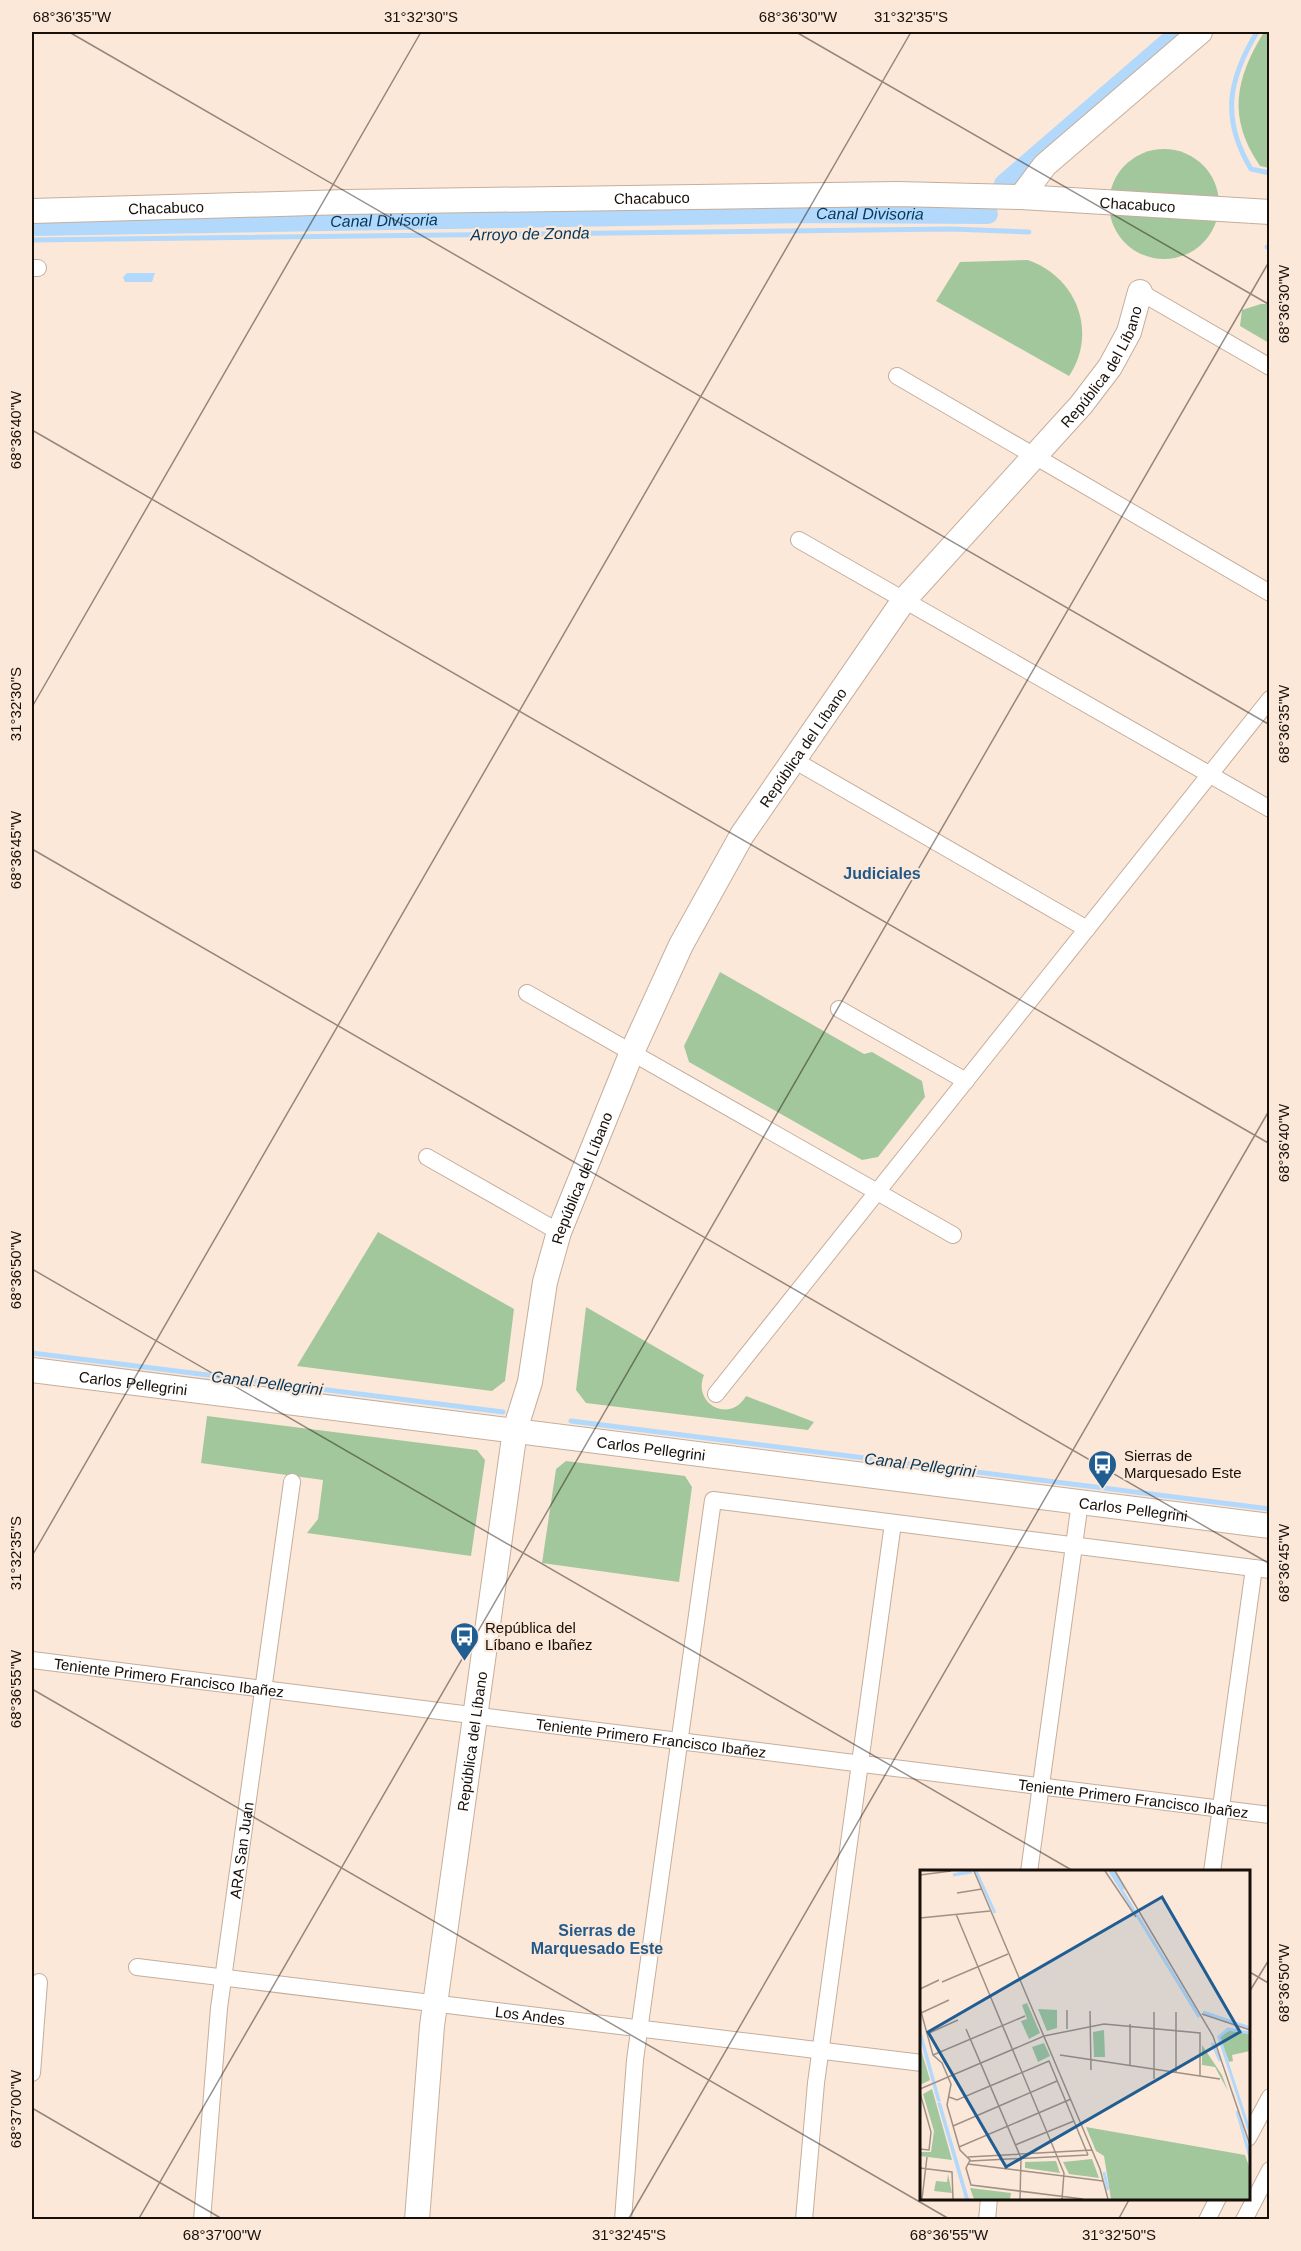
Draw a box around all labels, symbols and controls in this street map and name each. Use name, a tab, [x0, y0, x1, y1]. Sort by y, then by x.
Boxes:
text: 68°36'35"W	[33, 8, 112, 25]
text: 31°32'30"S	[384, 8, 458, 25]
text: 68°36'30"W	[759, 8, 838, 25]
text: 31°32'35"S	[874, 8, 948, 25]
street label: Chacabuco	[614, 189, 690, 207]
street label: Chacabuco	[1099, 193, 1176, 215]
street label: Chacabuco	[128, 198, 204, 217]
water label: Canal Divisoria	[816, 205, 924, 222]
water label: Canal Divisoria	[330, 211, 438, 230]
water label: Arroyo de Zonda	[469, 224, 590, 244]
text: 68°36'30"W	[1275, 264, 1292, 343]
street label: República del Líbano	[1057, 304, 1144, 430]
text: 68°36'40"W	[7, 390, 24, 469]
text: 31°32'30"S	[7, 667, 24, 741]
street label: República del Líbano	[756, 684, 850, 810]
text: 68°36'35"W	[1275, 684, 1292, 763]
text: 68°36'45"W	[7, 810, 24, 889]
district label: Judiciales	[843, 865, 921, 882]
text: 68°36'40"W	[1275, 1103, 1292, 1182]
street label: República del Líbano	[548, 1109, 615, 1246]
text: 68°36'50"W	[7, 1230, 24, 1309]
street label: Carlos Pellegrini	[78, 1367, 188, 1398]
water label: Canal Pellegrini	[210, 1368, 324, 1398]
street label: Carlos Pellegrini	[596, 1433, 706, 1463]
place label: Sierras de Marquesado Este	[1124, 1447, 1242, 1481]
bus stop icon: Sierras de Marquesado Este	[1087, 1448, 1119, 1490]
water label: Canal Pellegrini	[863, 1450, 977, 1480]
street label: Carlos Pellegrini	[1078, 1494, 1189, 1524]
text: 31°32'35"S	[7, 1516, 24, 1590]
text: 68°36'45"W	[1275, 1523, 1292, 1602]
place label: República del Líbano e Ibañez	[485, 1619, 593, 1653]
bus stop icon: República del Líbano e Ibañez	[448, 1620, 480, 1662]
text: 68°36'55"W	[7, 1649, 24, 1728]
street label: Teniente Primero Francisco Ibañez	[53, 1654, 285, 1700]
street label: República del Líbano	[454, 1670, 490, 1812]
street label: Teniente Primero Francisco Ibañez	[535, 1715, 767, 1760]
street label: Teniente Primero Francisco Ibañez	[1017, 1775, 1250, 1821]
street label: ARA San Juan	[226, 1801, 256, 1900]
inset map	[920, 1870, 1250, 2200]
district label: Sierras de Marquesado Este	[531, 1922, 663, 1957]
text: 68°36'50"W	[1275, 1943, 1292, 2022]
street label: Los Andes	[494, 2002, 566, 2028]
text: 68°37'00"W	[7, 2069, 24, 2148]
text: 68°37'00"W	[183, 2226, 262, 2243]
text: 31°32'45"S	[592, 2226, 666, 2243]
text: 68°36'55"W	[910, 2226, 989, 2243]
text: 31°32'50"S	[1082, 2226, 1156, 2243]

